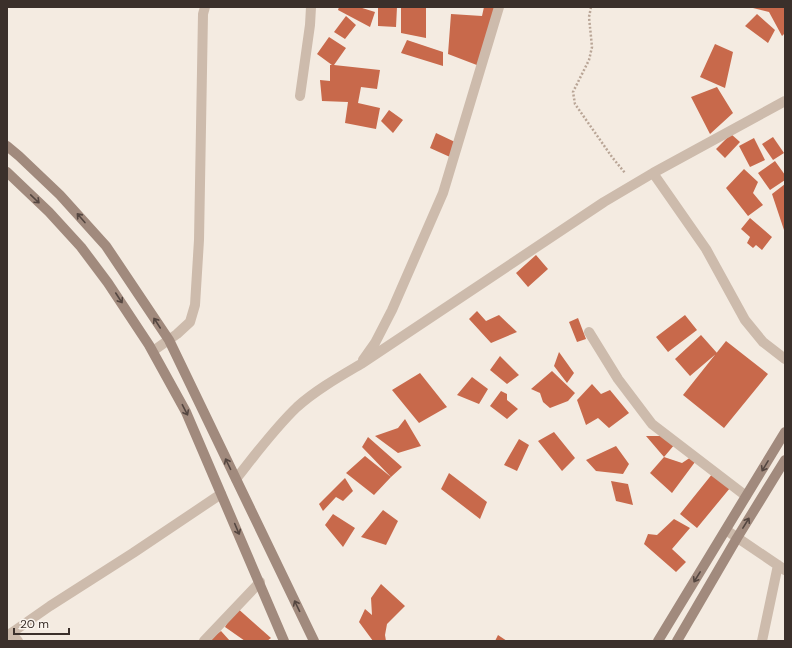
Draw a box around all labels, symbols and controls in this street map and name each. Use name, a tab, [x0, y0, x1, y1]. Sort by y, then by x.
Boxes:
one-way arrow	[30, 194, 40, 204]
one-way arrow	[76, 213, 85, 223]
one-way arrow	[114, 293, 123, 304]
one-way arrow	[153, 317, 161, 328]
one-way arrow	[182, 404, 189, 416]
one-way arrow	[224, 458, 231, 470]
one-way arrow	[760, 460, 768, 472]
one-way arrow	[743, 517, 751, 529]
one-way arrow	[234, 523, 241, 535]
one-way arrow	[693, 571, 701, 582]
one-way arrow	[293, 600, 300, 612]
scale bar	[14, 610, 69, 636]
text: 20 m	[20, 616, 49, 632]

